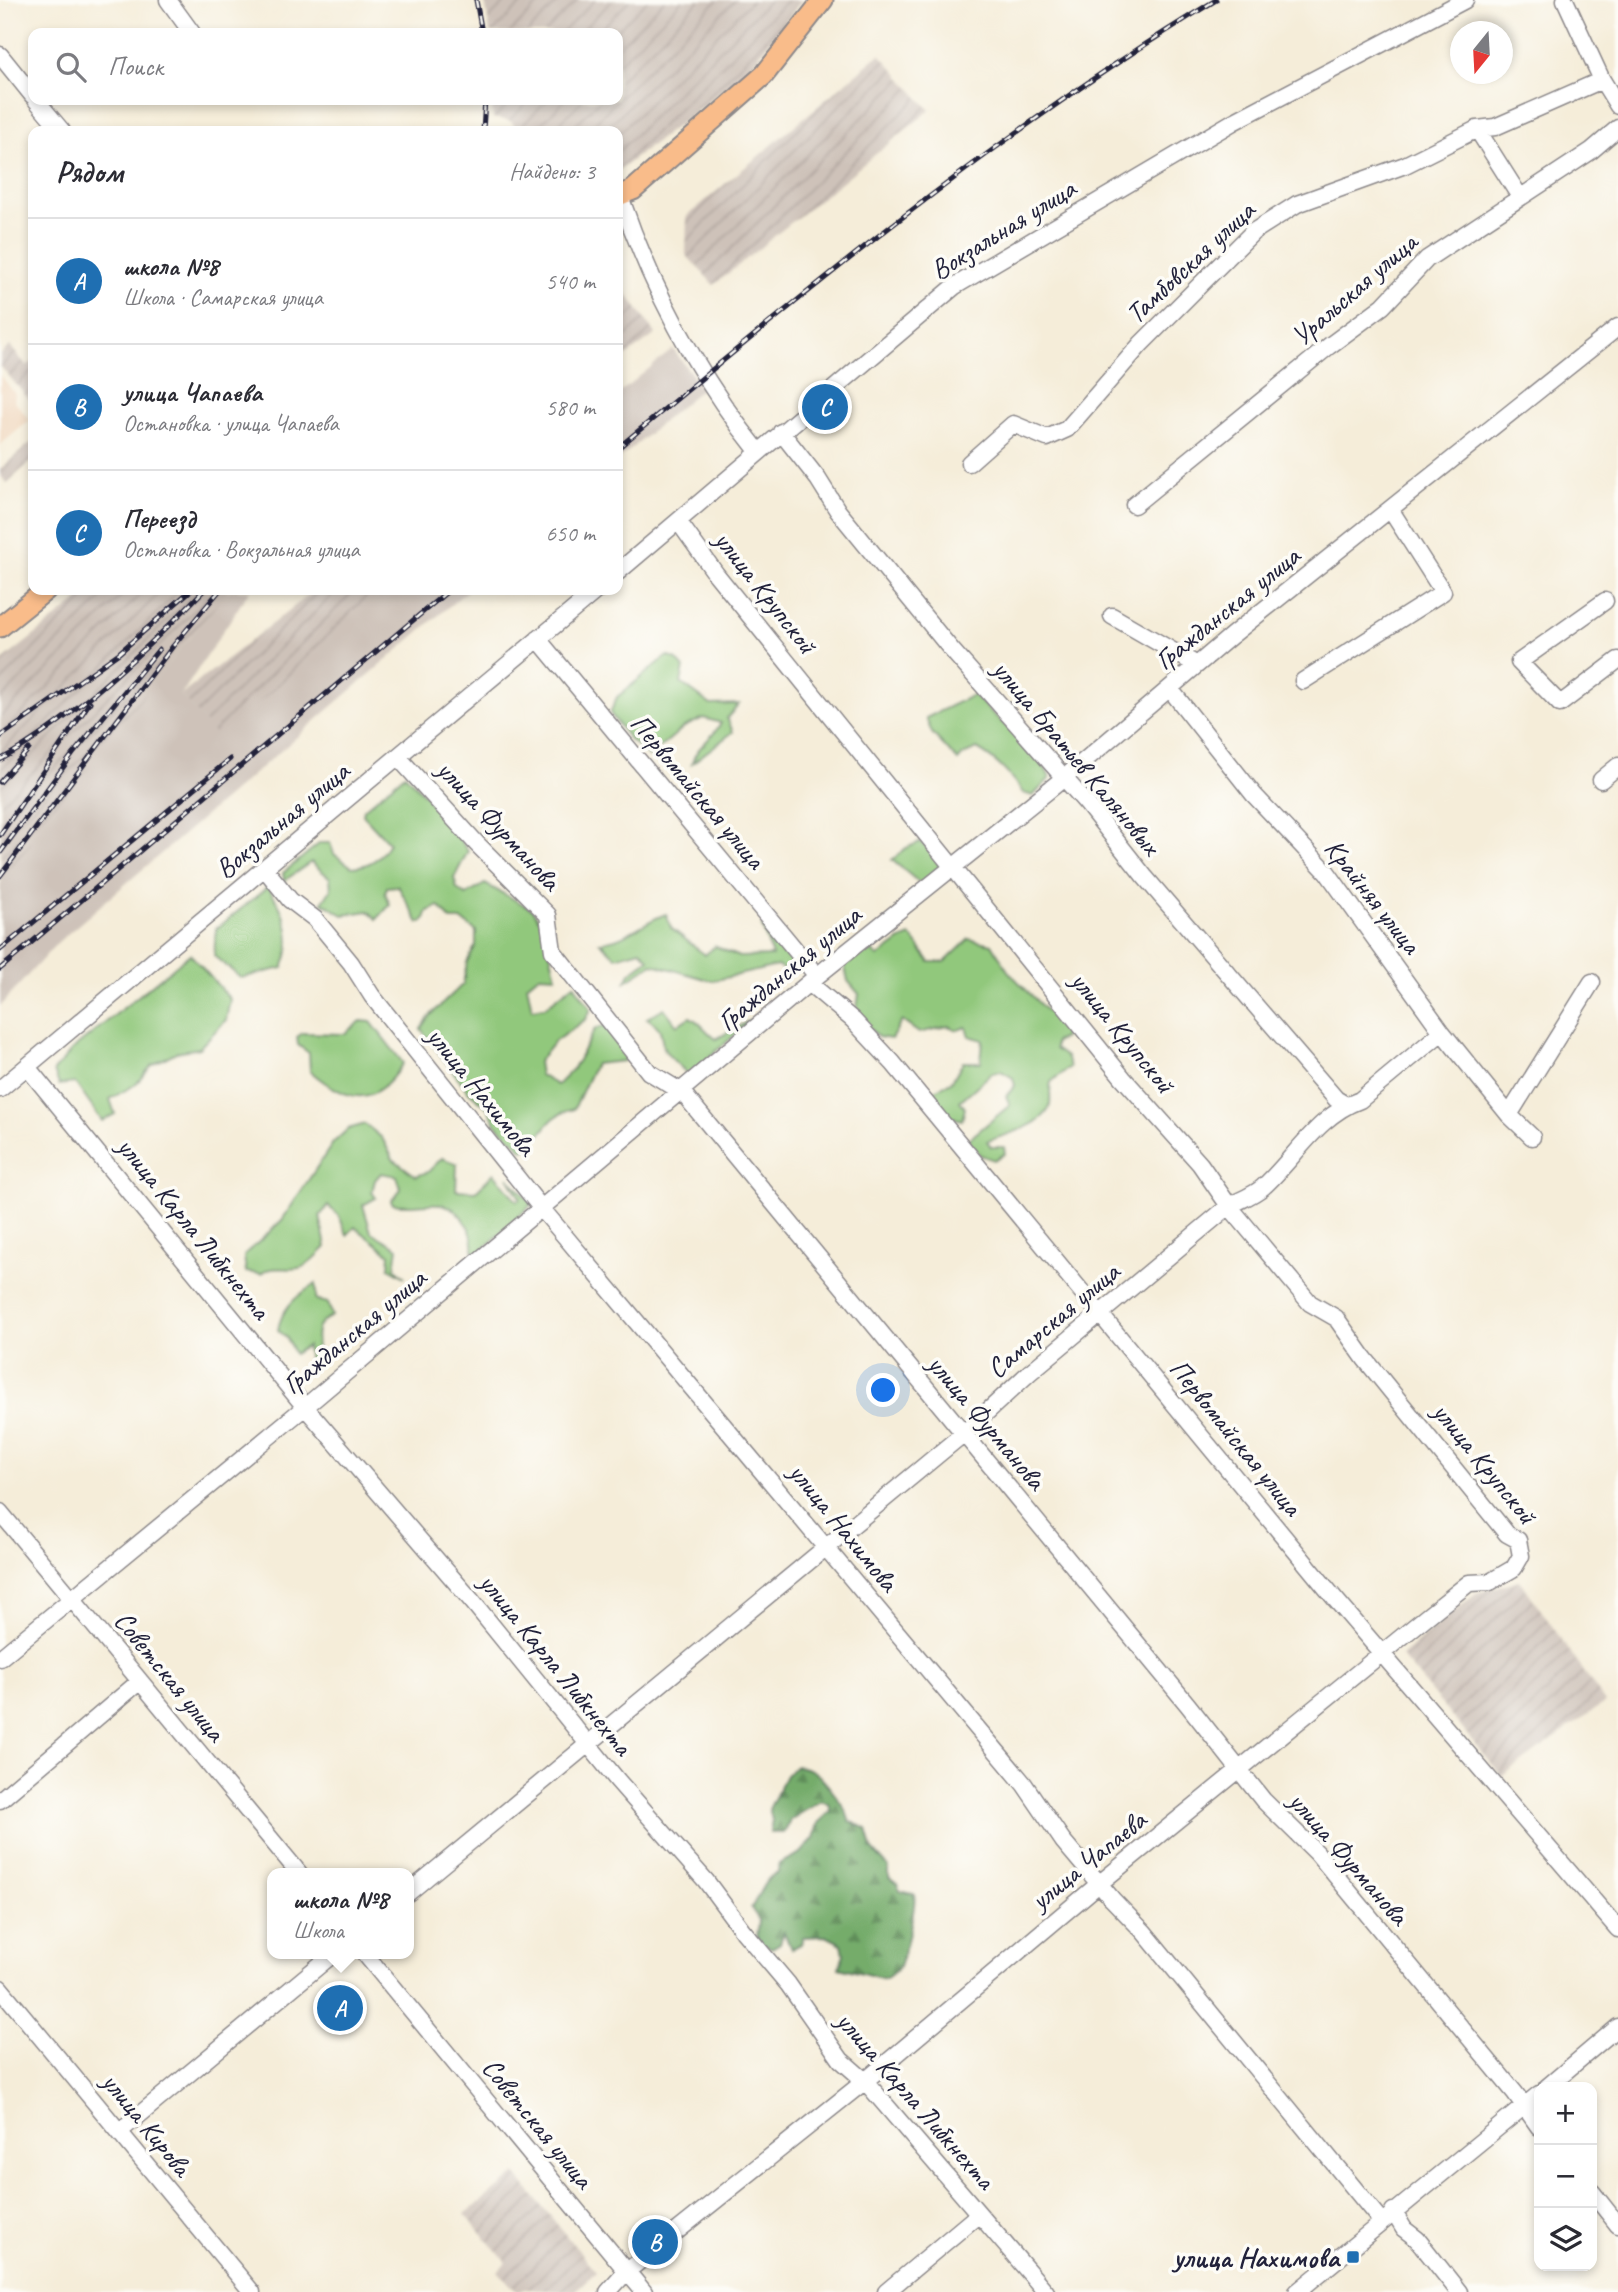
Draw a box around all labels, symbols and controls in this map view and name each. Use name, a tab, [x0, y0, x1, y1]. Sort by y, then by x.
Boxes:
north arrow	[1450, 21, 1513, 84]
search box	[28, 28, 623, 105]
icon: search	[52, 48, 90, 86]
text: Поиск	[108, 50, 163, 83]
text: Рядом	[56, 153, 123, 191]
text: Найдено: 3	[509, 157, 595, 186]
street label: Вокзальная улица	[924, 170, 1083, 287]
street label: Тамбовская улица	[1118, 192, 1263, 331]
street label: Уральская улица	[1284, 223, 1426, 353]
text: школа №8	[123, 250, 218, 283]
text: A	[73, 267, 85, 296]
text: 540 m	[546, 267, 595, 296]
text: Школа · Самарская улица	[123, 283, 323, 312]
text: улица Чапаева	[123, 376, 262, 409]
pin: C	[802, 381, 848, 433]
text: B	[73, 393, 85, 422]
text: 580 m	[546, 393, 595, 422]
text: Остановка · улица Чапаева	[123, 409, 339, 438]
text: Переезд	[123, 502, 195, 535]
text: C	[74, 519, 84, 548]
text: 650 m	[546, 519, 595, 548]
street label: улица Крупской	[706, 522, 826, 662]
text: Остановка · Вокзальная улица	[123, 535, 360, 564]
street label: Гражданская улица	[1147, 538, 1308, 677]
street label: улица Братьев Каляновых	[984, 651, 1170, 863]
street label: Первомайская улица	[623, 706, 774, 877]
street label: улица Фурманова	[428, 751, 570, 899]
street label: Вокзальная улица	[208, 753, 358, 886]
street label: Крайняя улица	[1317, 831, 1430, 962]
street label: Гражданская улица	[710, 897, 869, 1038]
street label: улица Крупской	[1062, 962, 1184, 1101]
street label: улица Нахимова	[418, 1018, 546, 1164]
street label: улица Карла Либкнехта	[108, 1128, 279, 1328]
street label: Самарская улица	[979, 1253, 1128, 1386]
street label: Гражданская улица	[275, 1260, 434, 1401]
street label: улица Фурманова	[919, 1346, 1055, 1498]
street label: Первомайская улица	[1162, 1351, 1311, 1524]
your location	[866, 1373, 900, 1407]
street label: улица Крупской	[1424, 1393, 1546, 1532]
street label: улица Нахимова	[780, 1454, 908, 1600]
street label: улица Карла Либкнехта	[470, 1564, 641, 1764]
street label: Советская улица	[107, 1604, 234, 1750]
street label: улица Фурманова	[1280, 1782, 1418, 1933]
street label: улица Чапаева	[1021, 1802, 1154, 1919]
popup	[267, 1868, 414, 1959]
text: школа №8	[293, 1883, 388, 1916]
text: Школа	[293, 1916, 344, 1945]
pin: A	[317, 1982, 363, 2034]
street label: улица Карла Либкнехта	[828, 2002, 1004, 2198]
street label: Советская улица	[475, 2051, 602, 2197]
street label: улица Кирова	[93, 2063, 201, 2185]
map controls	[1534, 2082, 1597, 2271]
button: +	[1534, 2082, 1597, 2145]
button: −	[1534, 2145, 1597, 2208]
button: layers	[1534, 2208, 1597, 2271]
pin: B	[632, 2216, 678, 2268]
place label: улица Нахимова	[1171, 2240, 1342, 2275]
marker: улица Нахимова	[1345, 2249, 1361, 2265]

